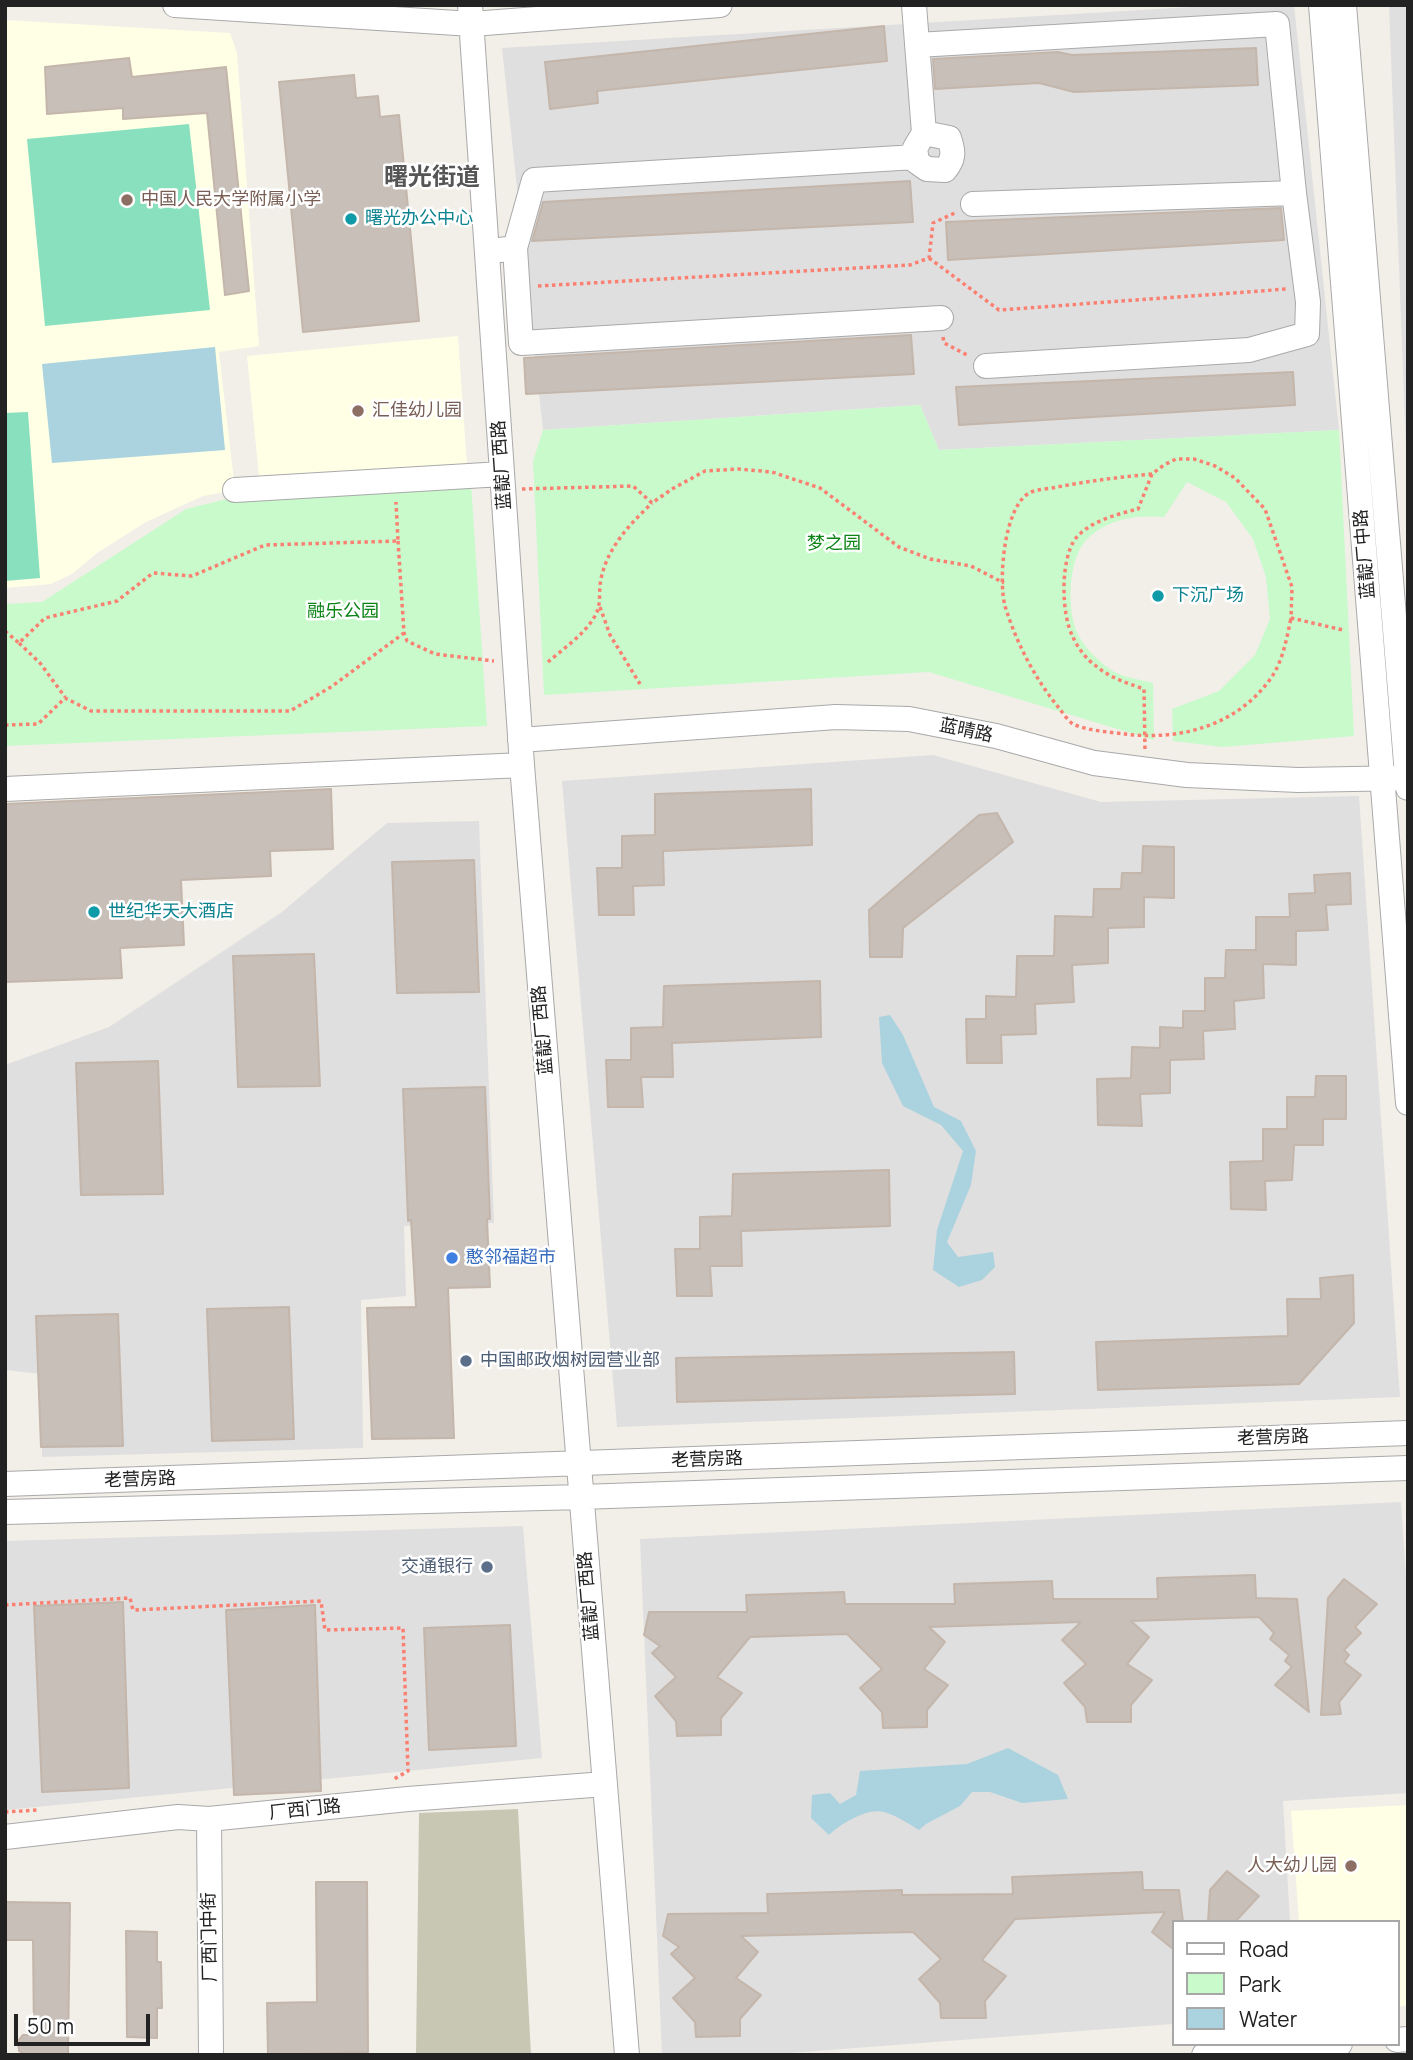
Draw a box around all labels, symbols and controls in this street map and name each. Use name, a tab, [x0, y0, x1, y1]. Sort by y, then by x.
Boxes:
district label: 曙光街道	[384, 164, 480, 192]
place label: 中国人民大学附属小学	[141, 189, 321, 211]
marker: 中国人民大学附属小学	[119, 192, 135, 208]
place label: 曙光办公中心	[365, 208, 473, 230]
marker: 曙光办公中心	[343, 211, 359, 227]
place label: 汇佳幼儿园	[372, 400, 462, 422]
marker: 汇佳幼儿园	[350, 403, 366, 419]
street label: 蓝靛厂西路	[488, 419, 516, 511]
street label: 蓝靛厂中路	[1350, 508, 1380, 600]
park label: 梦之园	[807, 533, 861, 555]
place label: 下沉广场	[1172, 585, 1244, 607]
marker: 下沉广场	[1150, 588, 1166, 604]
park label: 融乐公园	[307, 601, 379, 623]
street label: 蓝晴路	[937, 715, 995, 747]
place label: 世纪华天大酒店	[108, 901, 234, 923]
marker: 世纪华天大酒店	[86, 904, 102, 920]
street label: 蓝靛厂西路	[528, 984, 558, 1076]
place label: 憨邻福超市	[466, 1247, 556, 1269]
marker: 憨邻福超市	[444, 1250, 460, 1266]
place label: 中国邮政烟树园营业部	[480, 1350, 660, 1372]
marker: 中国邮政烟树园营业部	[458, 1353, 474, 1369]
street label: 老营房路	[1237, 1426, 1309, 1450]
street label: 老营房路	[671, 1448, 743, 1472]
street label: 老营房路	[104, 1468, 176, 1492]
street label: 蓝靛厂西路	[574, 1550, 604, 1642]
place label: 交通银行	[401, 1556, 473, 1578]
marker: 交通银行	[479, 1559, 495, 1575]
street label: 厂西门路	[268, 1795, 342, 1825]
place label: 人大幼儿园	[1247, 1855, 1337, 1877]
marker: 人大幼儿园	[1343, 1858, 1359, 1874]
street label: 厂西门中街	[198, 1892, 222, 1982]
legend	[1172, 1920, 1399, 2046]
text: Road	[1239, 1935, 1289, 1963]
text: Park	[1239, 1970, 1281, 1998]
scale bar	[18, 2000, 154, 2044]
text: Water	[1239, 2005, 1297, 2033]
text: 50 m	[27, 2012, 74, 2040]

